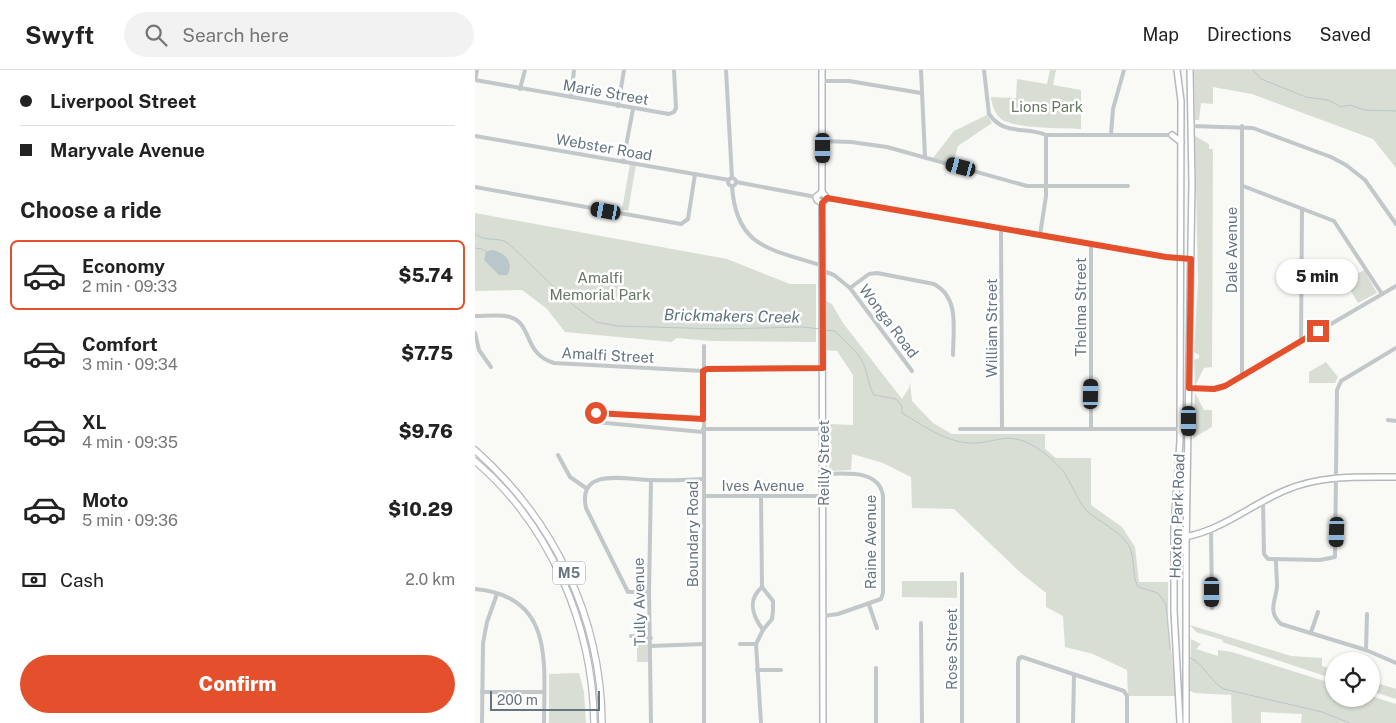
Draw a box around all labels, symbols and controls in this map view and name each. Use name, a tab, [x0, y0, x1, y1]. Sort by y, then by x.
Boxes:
search box	[124, 12, 474, 57]
text: Swyft	[25, 21, 94, 49]
icon: search	[142, 21, 170, 49]
text: Search here	[182, 24, 289, 46]
text: Map	[1142, 24, 1179, 45]
text: Directions	[1207, 24, 1292, 45]
text: Saved	[1320, 24, 1371, 45]
street label: Marie Street	[562, 76, 650, 108]
text: Liverpool Street	[50, 90, 196, 112]
park label: Lions Park	[1011, 98, 1083, 115]
street label: Webster Road	[554, 130, 654, 164]
car	[815, 133, 830, 163]
text: Maryvale Avenue	[50, 139, 205, 161]
car	[944, 156, 977, 178]
text: Choose a ride	[20, 197, 162, 223]
car	[589, 201, 622, 221]
street label: Dale Avenue	[1223, 207, 1240, 293]
icon: car	[22, 253, 67, 298]
text: Economy	[82, 255, 165, 277]
street label: Thelma Street	[1072, 257, 1089, 357]
callout: 5 min	[1277, 258, 1359, 294]
text: $5.74	[398, 264, 453, 286]
text: 5 min	[1295, 267, 1339, 286]
park label: Amalfi Memorial Park	[549, 269, 651, 303]
text: 2 min · 09:33	[82, 277, 177, 296]
street label: William Street	[983, 278, 1000, 378]
street label: Wonga Road	[856, 281, 922, 361]
water label: Brickmakers Creek	[664, 305, 801, 327]
route end	[1307, 320, 1329, 342]
icon: car	[22, 331, 67, 376]
text: Comfort	[82, 333, 158, 355]
text: $7.75	[401, 342, 453, 364]
street label: Amalfi Street	[561, 344, 655, 366]
text: 3 min · 09:34	[82, 355, 178, 374]
car	[1083, 379, 1098, 409]
route start	[585, 402, 607, 424]
car	[1181, 406, 1196, 436]
icon: car	[22, 409, 67, 454]
text: XL	[82, 411, 107, 433]
text: $9.76	[398, 420, 453, 442]
street label: Reilly Street	[815, 420, 832, 506]
text: 4 min · 09:35	[82, 433, 178, 452]
street label: Hoxton Park Road	[1166, 453, 1188, 579]
street label: Ives Avenue	[722, 477, 804, 494]
street label: Boundary Road	[684, 481, 701, 587]
icon: car	[22, 487, 67, 532]
text: Moto	[82, 489, 128, 511]
street label: Raine Avenue	[862, 495, 879, 589]
text: $10.29	[388, 498, 453, 520]
text: 5 min · 09:36	[82, 511, 178, 530]
car	[1328, 517, 1345, 547]
street label: Tully Avenue	[630, 558, 648, 646]
road number: M5	[553, 562, 585, 584]
icon: cash	[20, 566, 48, 594]
text: Cash	[60, 569, 104, 591]
text: 2.0 km	[405, 570, 455, 589]
car	[1204, 577, 1219, 607]
street label: Rose Street	[943, 608, 960, 690]
map controls	[1325, 652, 1380, 707]
button: locate	[1325, 652, 1380, 707]
button: Confirm	[20, 655, 455, 713]
scale bar	[490, 688, 600, 711]
text: 200 m	[497, 692, 538, 708]

